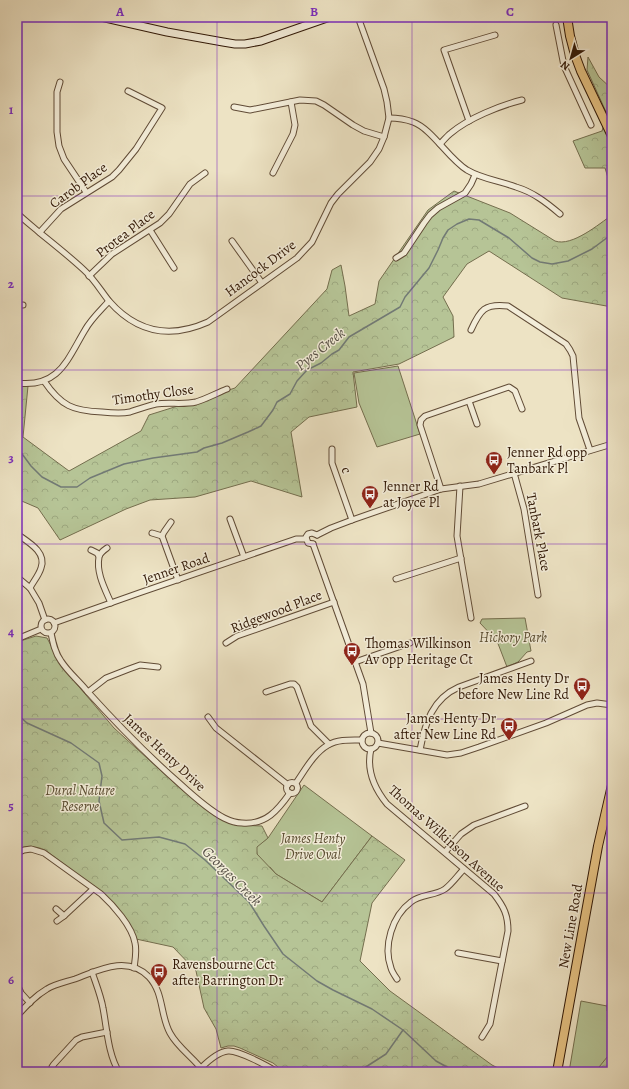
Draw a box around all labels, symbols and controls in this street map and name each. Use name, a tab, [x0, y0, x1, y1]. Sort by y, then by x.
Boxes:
text: A	[115, 3, 125, 20]
text: B	[310, 3, 318, 20]
text: C	[506, 3, 514, 20]
north arrow	[551, 38, 591, 78]
text: N	[558, 57, 573, 74]
text: 1	[9, 101, 14, 118]
street label: Carob Place	[46, 158, 111, 213]
street label: Protea Place	[92, 205, 159, 262]
street label: Hancock Drive	[221, 235, 300, 301]
text: 2	[8, 275, 15, 292]
water label: Pyes Creek	[291, 323, 349, 375]
street label: Timothy Close	[111, 379, 195, 410]
place label: Jenner Rd opp Tanbark Pl	[507, 443, 587, 478]
text: 3	[8, 449, 14, 466]
bus stop icon: Jenner Rd opp Tanbark Pl	[484, 450, 504, 475]
street label: c	[337, 464, 356, 476]
place label: Jenner Rd at Joyce Pl	[383, 477, 440, 512]
bus stop icon: Jenner Rd at Joyce Pl	[360, 484, 380, 509]
street label: Tanbark Place	[522, 491, 555, 573]
street label: Jenner Road	[140, 548, 212, 589]
street label: Ridgewood Place	[228, 585, 325, 638]
text: 4	[8, 623, 14, 640]
park label: Hickory Park	[479, 628, 547, 647]
place label: Thomas Wilkinson Av opp Heritage Ct	[364, 634, 473, 669]
bus stop icon: Thomas Wilkinson Av opp Heritage Ct	[342, 641, 362, 666]
place label: James Henty Dr before New Line Rd	[458, 669, 570, 704]
bus stop icon: James Henty Dr before New Line Rd	[572, 676, 592, 701]
street label: James Henty Drive	[119, 709, 210, 796]
place label: James Henty Dr after New Line Rd	[394, 709, 497, 744]
bus stop icon: James Henty Dr after New Line Rd	[499, 716, 519, 741]
park label: Dural Nature Reserve	[45, 781, 115, 816]
street label: Thomas Wilkinson Avenue	[384, 781, 509, 896]
text: 5	[8, 797, 14, 814]
park label: James Henty Drive Oval	[280, 829, 345, 864]
water label: Georges Creek	[198, 842, 266, 910]
street label: New Line Road	[554, 882, 587, 970]
place label: Ravensbourne Cct after Barrington Dr	[172, 955, 284, 990]
bus stop icon: Ravensbourne Cct after Barrington Dr	[149, 962, 169, 987]
text: 6	[8, 971, 14, 988]

